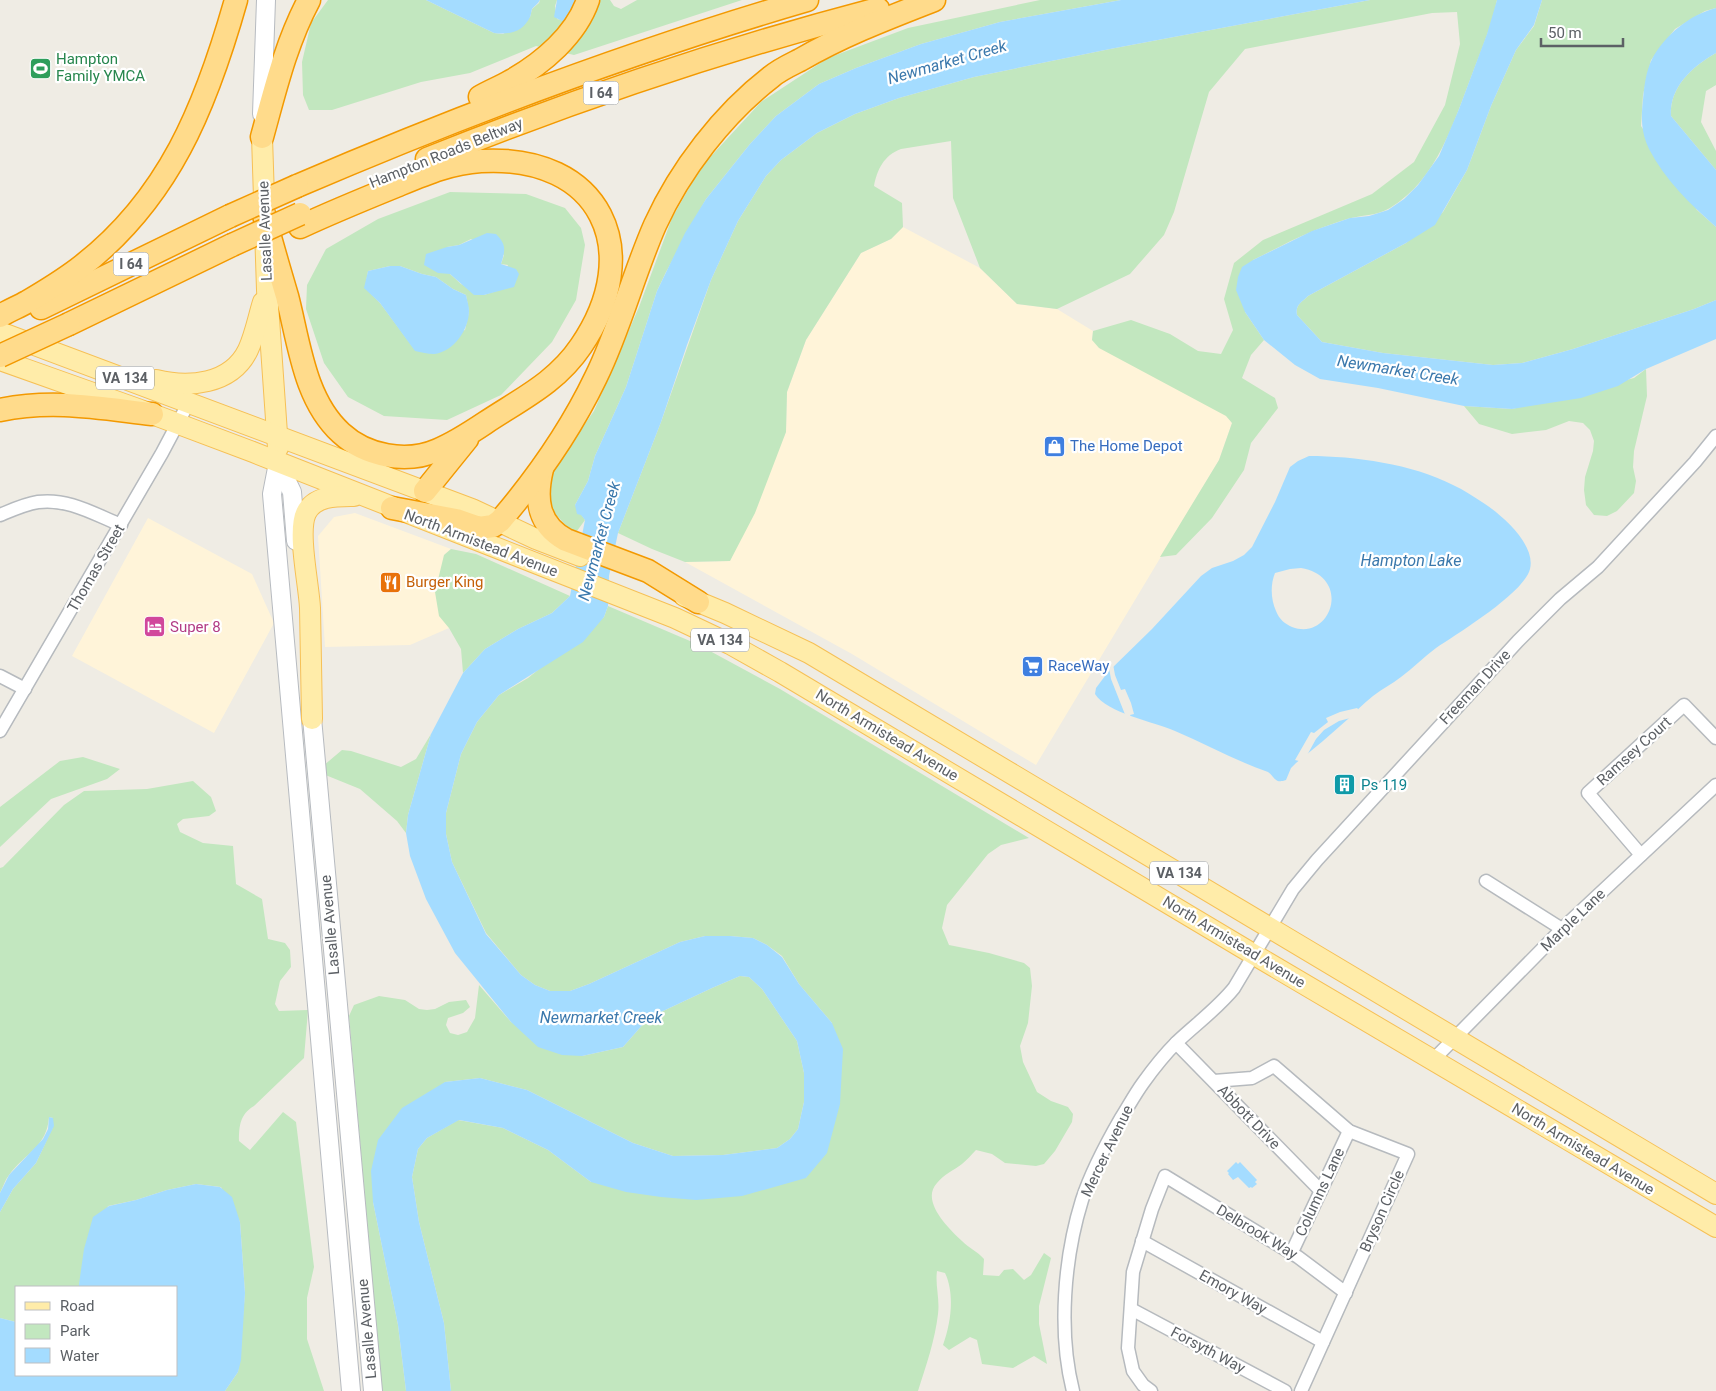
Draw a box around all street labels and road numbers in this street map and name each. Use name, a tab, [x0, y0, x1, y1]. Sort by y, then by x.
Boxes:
road number: I 64	[584, 82, 618, 105]
street label: Hampton Roads Beltway	[367, 114, 525, 192]
street label: Lasalle Avenue	[254, 181, 276, 281]
road number: I 64	[114, 252, 148, 276]
road number: VA 134	[96, 366, 154, 389]
street label: North Armistead Avenue	[402, 505, 560, 581]
street label: Thomas Street	[64, 521, 128, 615]
road number: VA 134	[691, 628, 749, 652]
street label: Freeman Drive	[1436, 646, 1514, 728]
street label: North Armistead Avenue	[812, 685, 962, 785]
street label: Ramsey Court	[1593, 713, 1675, 789]
road number: VA 134	[1150, 861, 1208, 884]
street label: Lasalle Avenue	[317, 874, 343, 976]
street label: Marple Lane	[1537, 885, 1609, 955]
street label: North Armistead Avenue	[1159, 892, 1309, 992]
street label: Abbott Drive	[1214, 1081, 1284, 1153]
street label: North Armistead Avenue	[1508, 1099, 1658, 1199]
street label: Mercer Avenue	[1077, 1102, 1137, 1200]
street label: Columns Lane	[1292, 1145, 1348, 1239]
street label: Bryson Circle	[1356, 1167, 1408, 1255]
street label: Delbrook Way	[1213, 1201, 1301, 1263]
street label: Emory Way	[1196, 1266, 1270, 1318]
street label: Lasalle Avenue	[354, 1278, 380, 1380]
street label: Forsyth Way	[1168, 1323, 1248, 1377]

